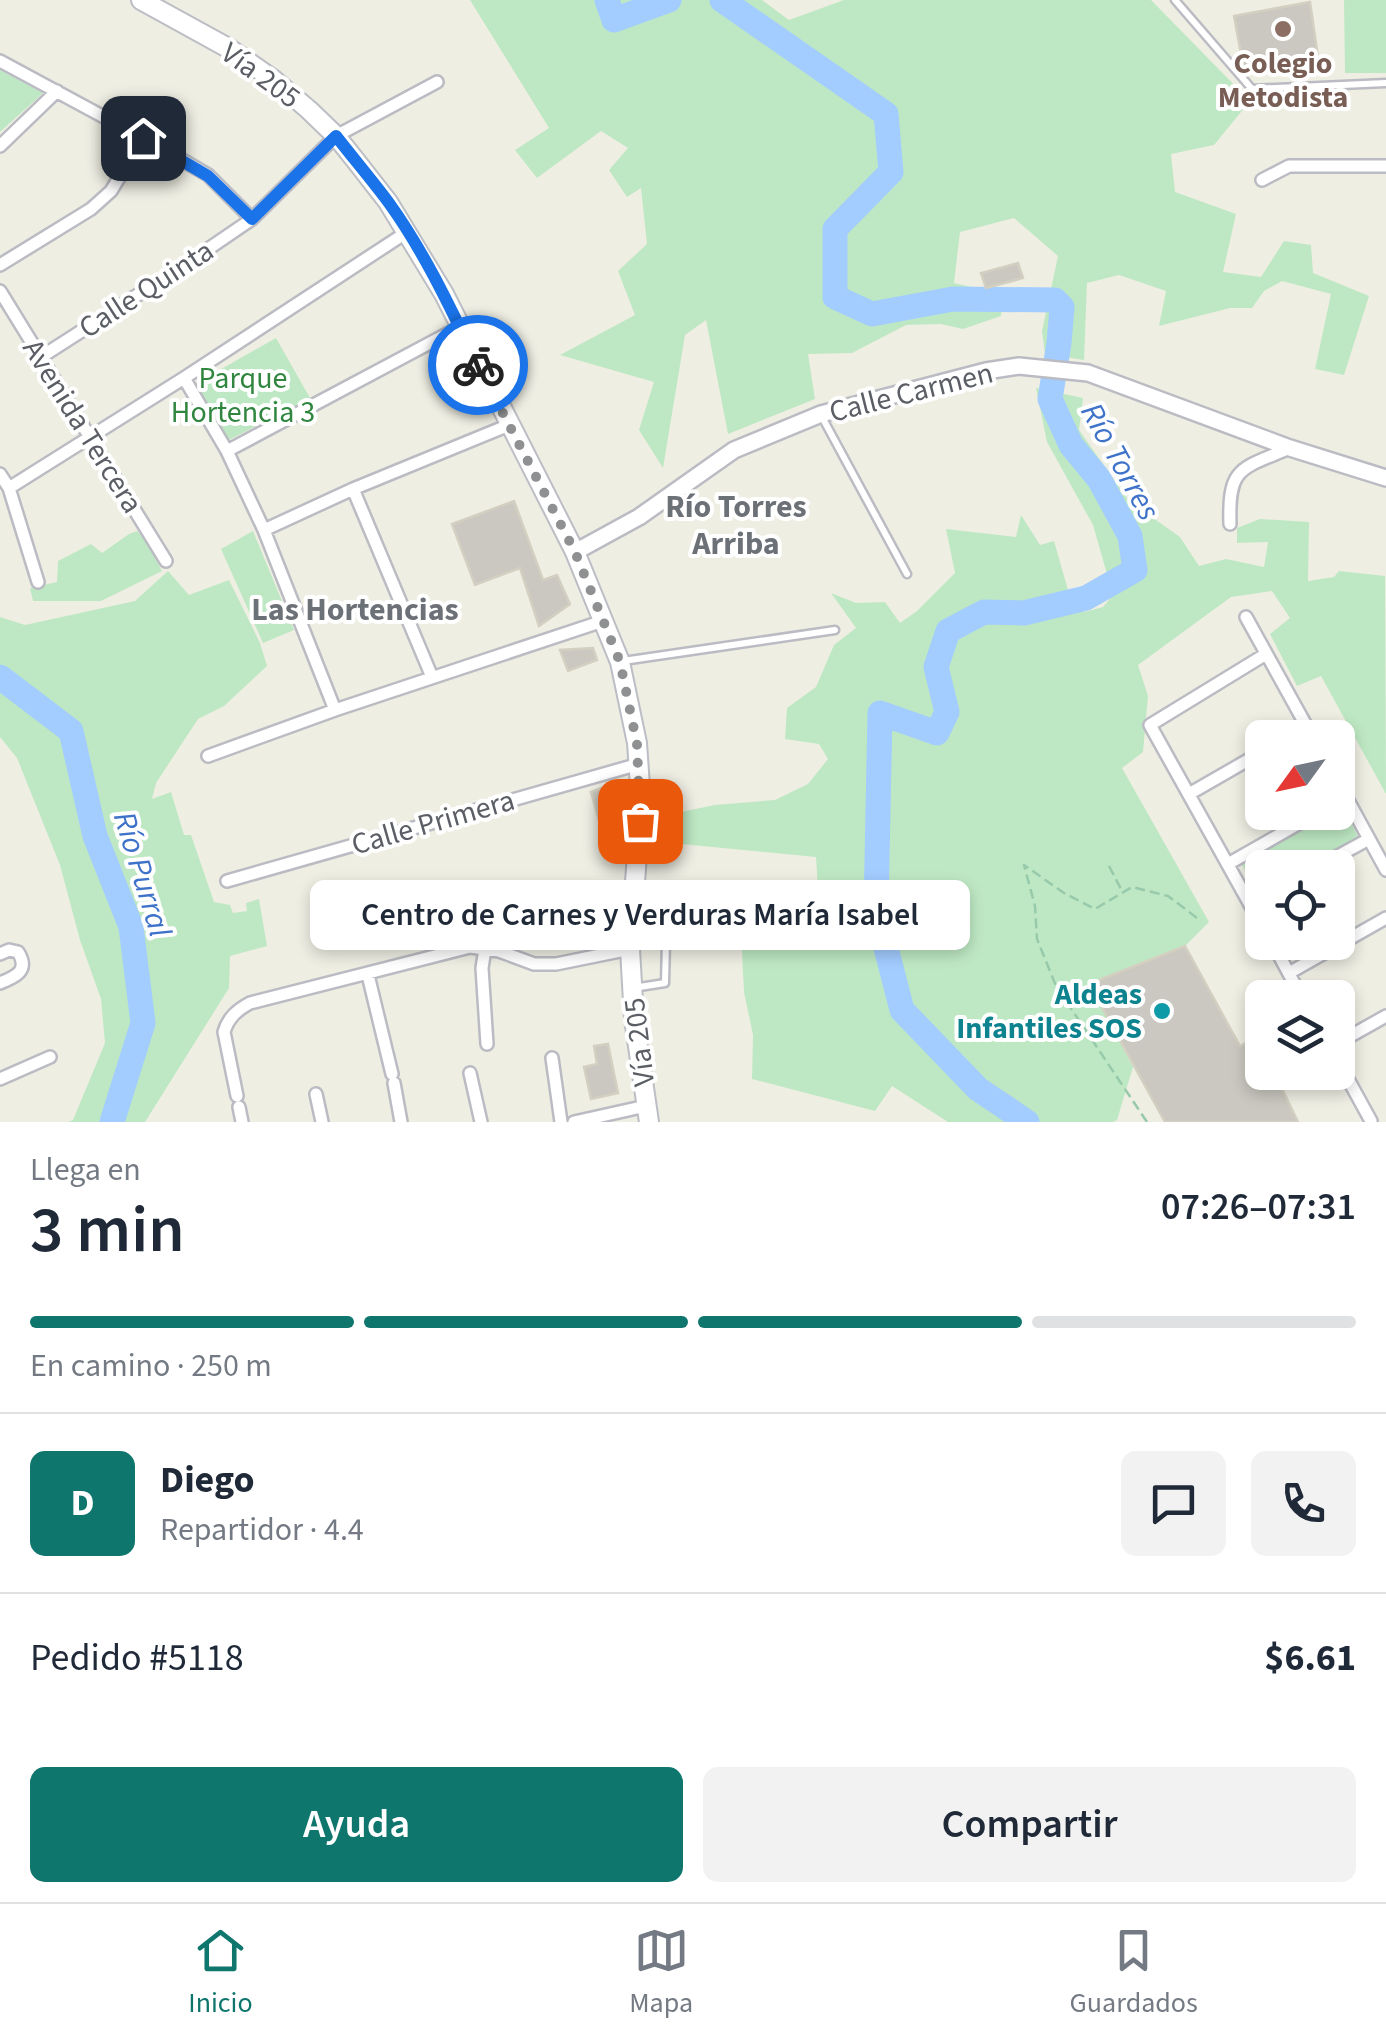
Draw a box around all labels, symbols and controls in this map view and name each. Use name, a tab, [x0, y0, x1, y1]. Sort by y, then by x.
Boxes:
marker: Colegio Metodista	[1272, 18, 1294, 40]
street label: Vía 205	[212, 32, 309, 119]
place label: Colegio Metodista	[1218, 42, 1348, 119]
pin	[101, 96, 186, 181]
icon: home	[116, 111, 171, 166]
street label: Calle Quinta	[70, 230, 222, 349]
courier	[428, 315, 528, 415]
street label: Avenida Tercera	[12, 331, 153, 522]
icon: bike	[451, 338, 506, 393]
street label: Calle Carmen	[825, 351, 997, 434]
park label: Parque Hortencia 3	[171, 357, 315, 434]
water label: Río Torres	[1069, 394, 1171, 529]
district label: Río Torres Arriba	[665, 484, 807, 567]
district label: Las Hortencias	[251, 587, 459, 633]
north arrow	[1245, 720, 1355, 830]
map controls	[1245, 720, 1355, 1090]
street label: Calle Primera	[347, 779, 520, 866]
pin	[598, 779, 683, 864]
icon: bag	[613, 794, 668, 849]
water label: Río Purral	[101, 806, 183, 943]
button: locate	[1245, 850, 1355, 960]
callout: Centro de Carnes y Verduras María Isabel	[310, 881, 970, 951]
text: Centro de Carnes y Verduras María Isabel	[361, 892, 919, 938]
place label: Aldeas Infantiles SOS	[956, 973, 1142, 1050]
button: layers	[1245, 980, 1355, 1090]
street label: Vía 205	[613, 995, 666, 1089]
marker: Aldeas Infantiles SOS	[1151, 1000, 1173, 1022]
text: Llega en	[30, 1147, 141, 1193]
text: 07:26–07:31	[1161, 1180, 1356, 1234]
text: 3 min	[30, 1184, 185, 1277]
text: En camino · 250 m	[30, 1343, 272, 1389]
button: chat	[1121, 1451, 1226, 1556]
button: phone	[1251, 1451, 1356, 1556]
text: Diego	[160, 1453, 255, 1507]
text: D	[70, 1476, 95, 1530]
text: Repartidor · 4.4	[160, 1507, 364, 1553]
text: Pedido #5118	[30, 1631, 244, 1685]
text: $6.61	[1264, 1631, 1356, 1685]
button: Ayuda	[30, 1767, 683, 1882]
button: Compartir	[703, 1767, 1356, 1882]
tab: Inicio	[188, 1923, 253, 2023]
tab: Mapa	[629, 1923, 693, 2023]
tab: Guardados	[1070, 1923, 1198, 2023]

